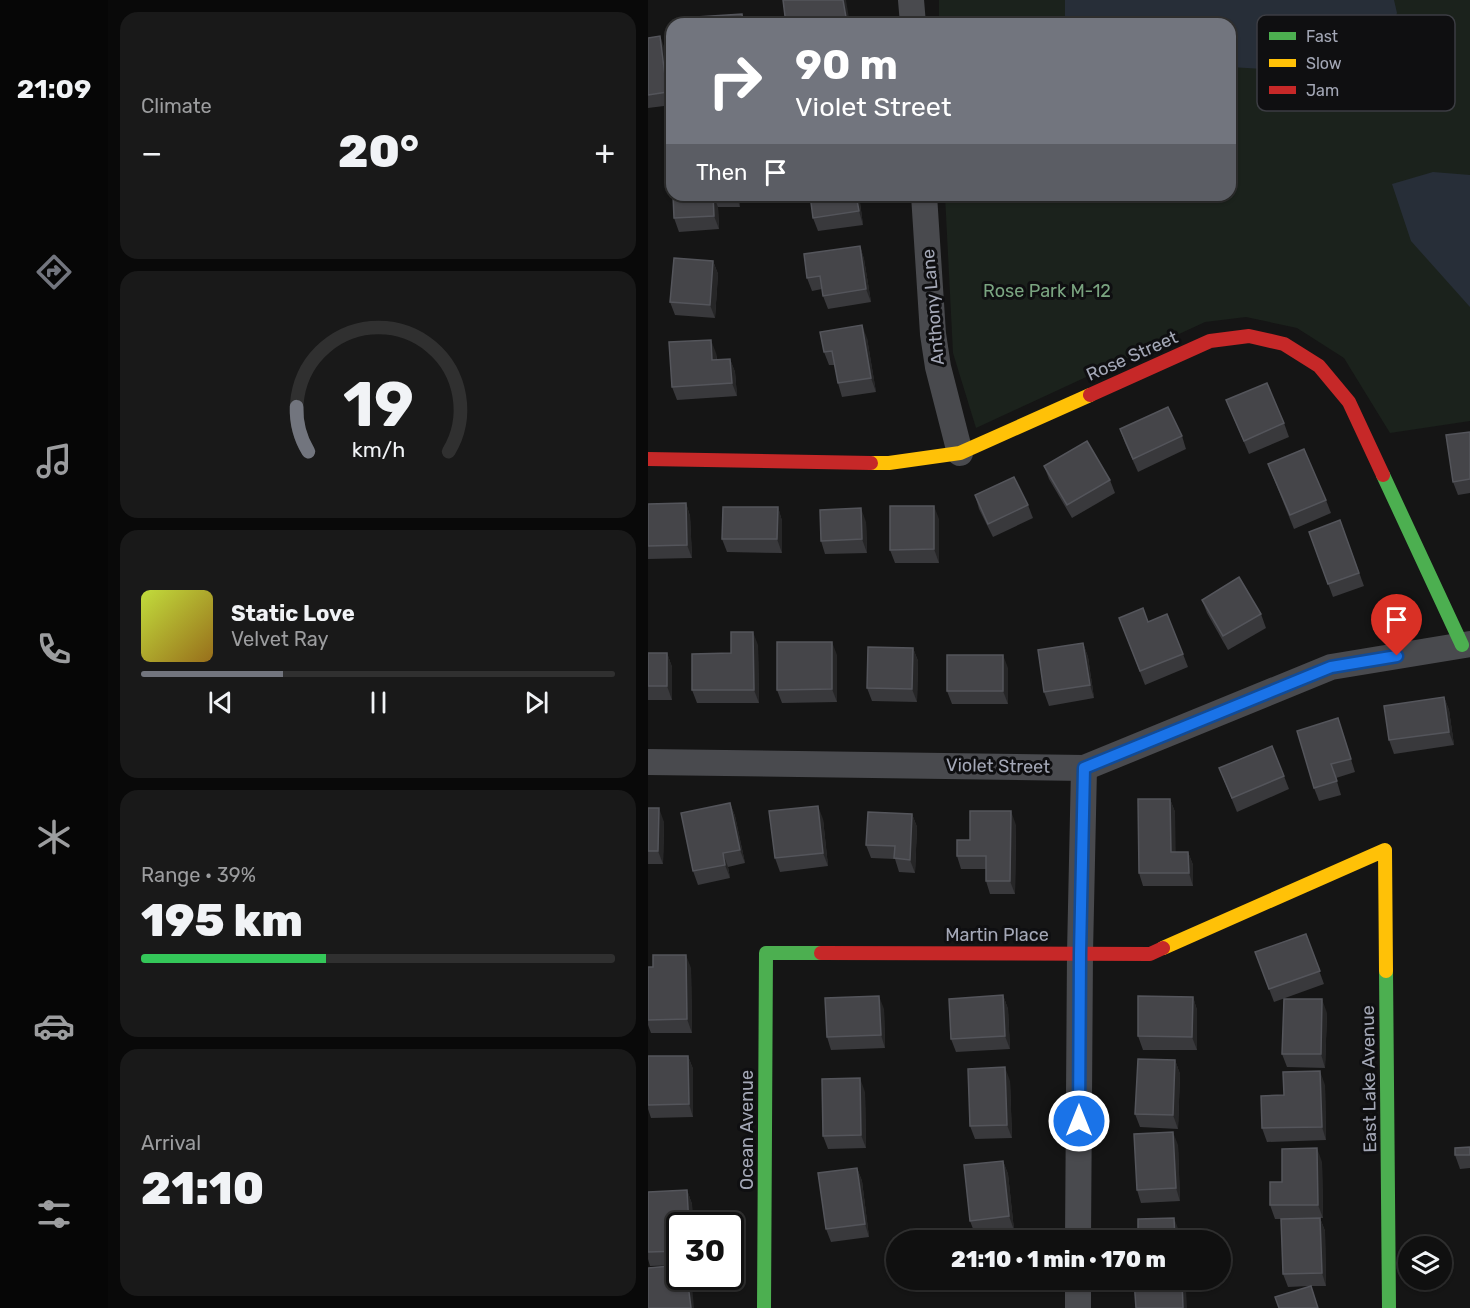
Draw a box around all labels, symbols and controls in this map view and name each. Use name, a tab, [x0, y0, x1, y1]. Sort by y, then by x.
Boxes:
legend	[1257, 15, 1455, 111]
text: Fast	[1306, 27, 1338, 46]
text: 90 m	[795, 40, 898, 90]
icon: right	[696, 42, 774, 120]
text: Slow	[1306, 54, 1342, 73]
text: 21:09	[17, 73, 91, 105]
text: Jam	[1306, 81, 1339, 100]
text: Violet Street	[795, 91, 951, 123]
text: Climate	[141, 94, 212, 118]
text: 20°	[338, 125, 419, 178]
text: −	[141, 133, 162, 172]
text: +	[594, 133, 615, 172]
icon: arrive	[759, 156, 792, 189]
text: Then	[696, 159, 747, 186]
street label: Anthony Lane	[917, 248, 949, 366]
icon: directions	[33, 251, 75, 293]
park label: Rose Park M-12	[983, 280, 1111, 302]
street label: Rose Street	[1083, 326, 1181, 386]
text: 19	[342, 368, 414, 442]
text: km/h	[351, 437, 405, 462]
icon: music	[33, 440, 75, 482]
pin	[1371, 594, 1422, 656]
text: Static Love	[231, 600, 355, 627]
icon: arrive	[1380, 603, 1413, 636]
text: Velvet Ray	[231, 627, 329, 651]
icon: phone	[33, 628, 75, 670]
icon: previous	[204, 686, 237, 719]
icon: pause	[362, 686, 395, 719]
icon: next	[520, 686, 553, 719]
street label: Violet Street	[946, 754, 1050, 778]
icon: climate	[33, 816, 75, 858]
text: Range · 39%	[141, 863, 256, 887]
text: 195 km	[141, 894, 303, 947]
street label: Martin Place	[945, 924, 1049, 946]
icon: car	[33, 1005, 75, 1047]
street label: East Lake Avenue	[1357, 1005, 1381, 1153]
street label: Ocean Avenue	[736, 1070, 758, 1190]
position arrow	[1047, 1089, 1111, 1153]
text: Arrival	[141, 1131, 201, 1155]
text: 21:10	[141, 1162, 264, 1215]
icon: filters	[33, 1193, 75, 1235]
speed limit sign: 30	[666, 1212, 744, 1290]
map controls	[1398, 1236, 1452, 1290]
button: layers	[1398, 1236, 1452, 1290]
text: 21:10 · 1 min · 170 m	[951, 1246, 1166, 1273]

